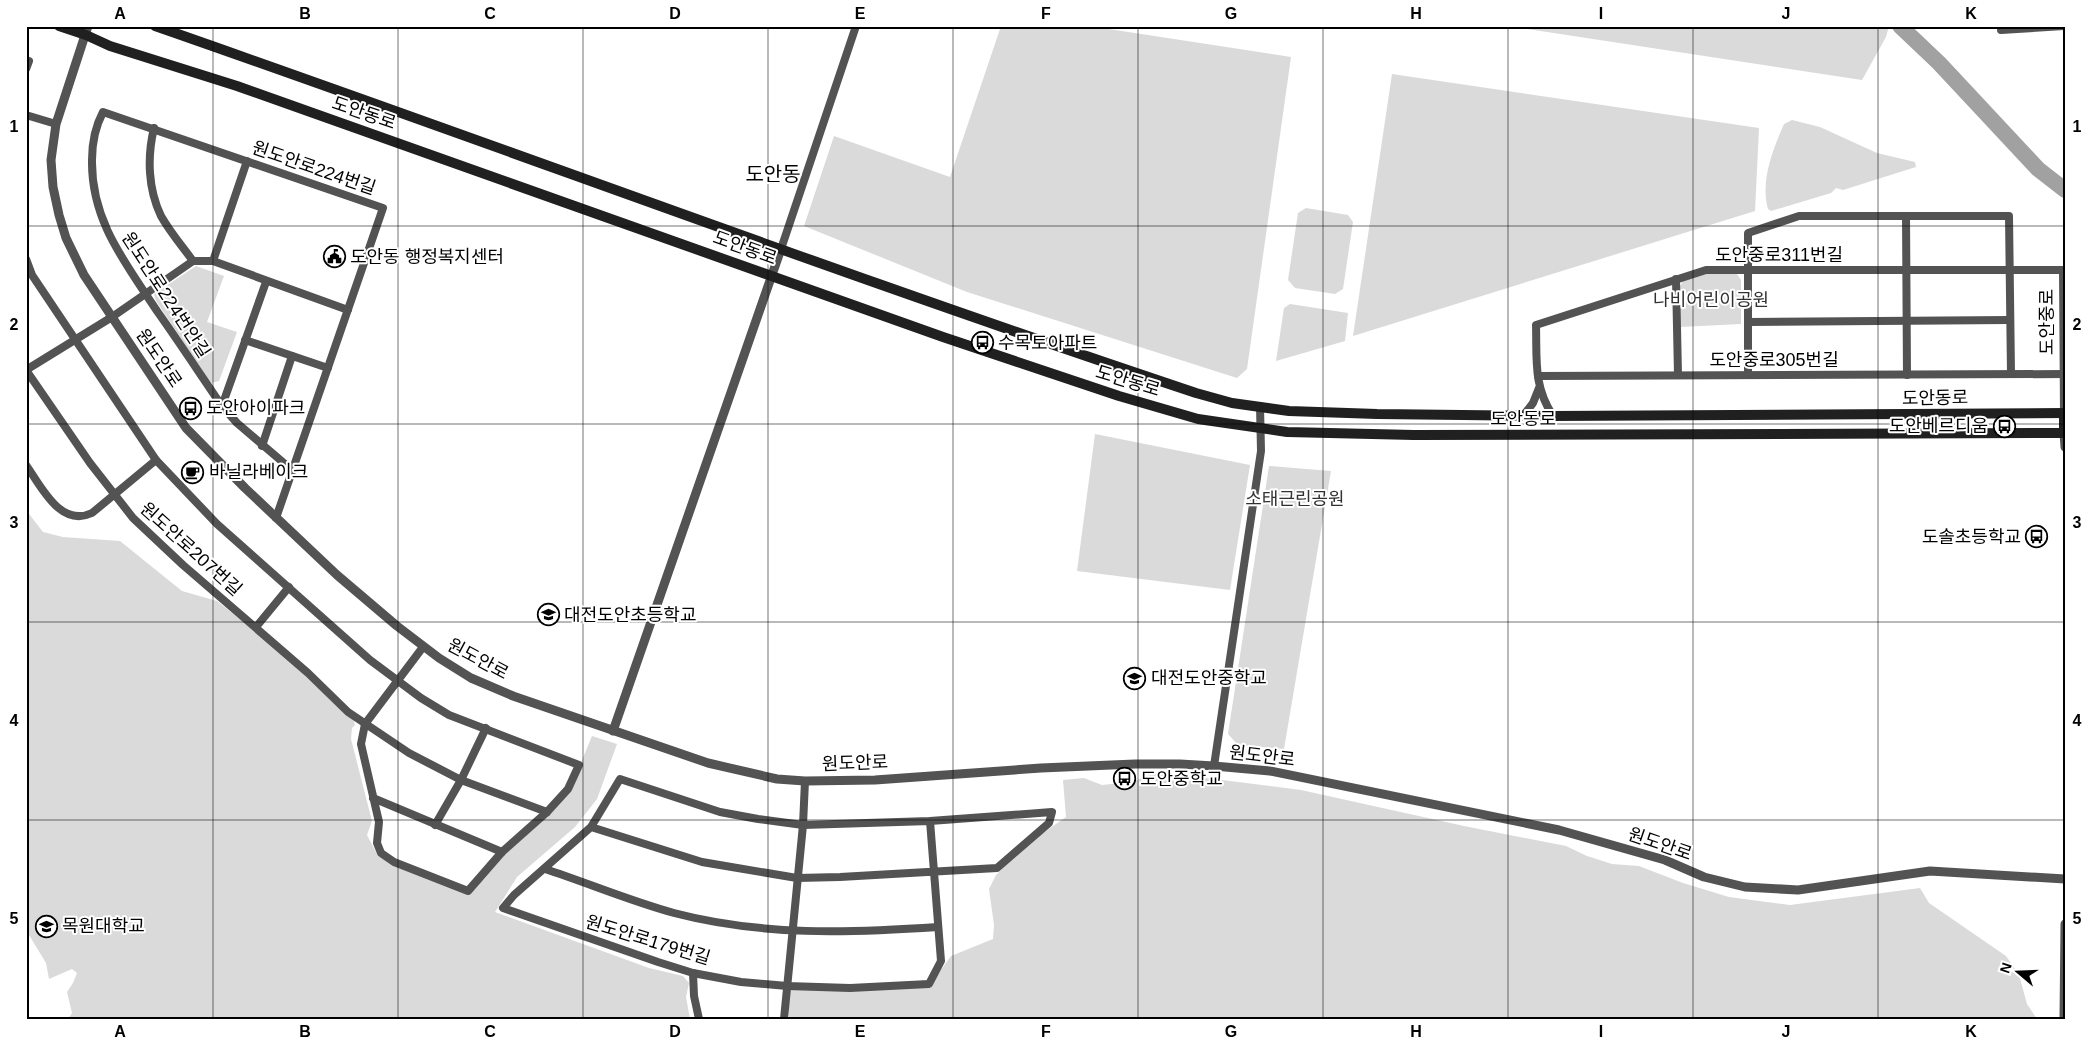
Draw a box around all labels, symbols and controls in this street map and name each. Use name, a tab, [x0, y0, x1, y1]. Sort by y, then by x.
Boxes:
text: A	[114, 5, 126, 22]
text: B	[299, 5, 311, 22]
text: C	[484, 5, 496, 22]
text: D	[669, 5, 681, 22]
text: E	[855, 5, 866, 22]
text: F	[1041, 5, 1051, 22]
text: G	[1225, 5, 1237, 22]
text: H	[1410, 5, 1422, 22]
text: I	[1599, 5, 1603, 22]
text: J	[1782, 5, 1790, 22]
text: K	[1965, 5, 1977, 22]
street label: 도안동로	[329, 93, 399, 133]
text: 1	[10, 118, 19, 135]
text: 1	[2073, 118, 2082, 135]
street label: 원도안로224번길	[250, 137, 378, 199]
district label: 도안동	[745, 163, 801, 185]
street label: 도안동로	[710, 227, 780, 269]
street label: 원도안로224번안길	[117, 228, 215, 362]
public building icon: 도안동 행정복지센터	[322, 245, 346, 269]
street label: 도안중로311번길	[1715, 245, 1843, 265]
place label: 도안동 행정복지센터	[350, 247, 504, 267]
street label: 도안중로	[2037, 289, 2057, 355]
park label: 나비어린이공원	[1653, 290, 1769, 310]
text: 2	[10, 316, 19, 333]
text: 2	[2073, 316, 2082, 333]
street label: 원도안로	[132, 325, 186, 391]
bus stop icon: 수목토아파트	[970, 331, 994, 355]
place label: 수목토아파트	[998, 333, 1097, 353]
street label: 도안중로305번길	[1709, 350, 1839, 370]
street label: 도안동로	[1093, 362, 1163, 400]
street label: 도안동로	[1902, 387, 1968, 409]
bus stop icon: 도안아이파크	[178, 396, 202, 420]
place label: 도안아이파크	[206, 398, 305, 418]
street label: 도안동로	[1490, 409, 1556, 429]
bus stop icon: 도안베르디움	[1992, 414, 2016, 438]
place label: 도안베르디움	[1889, 416, 1988, 436]
cafe icon: 바닐라베이크	[181, 460, 205, 484]
place label: 바닐라베이크	[209, 462, 308, 482]
park label: 소태근린공원	[1245, 489, 1345, 509]
street label: 원도안로207번길	[136, 498, 246, 600]
text: 3	[10, 514, 19, 531]
text: 3	[2073, 514, 2082, 531]
bus stop icon: 도솔초등학교	[2025, 525, 2049, 549]
place label: 도솔초등학교	[1922, 527, 2021, 547]
school or university icon: 대전도안초등학교	[536, 603, 560, 627]
place label: 대전도안초등학교	[564, 605, 696, 625]
street label: 원도안로	[444, 635, 512, 683]
school or university icon: 대전도안중학교	[1123, 666, 1147, 690]
place label: 대전도안중학교	[1151, 668, 1267, 688]
text: 4	[10, 712, 19, 729]
text: 4	[2073, 712, 2082, 729]
street label: 원도안로	[1228, 742, 1296, 770]
street label: 원도안로	[822, 752, 888, 774]
bus stop icon: 도안중학교	[1112, 767, 1136, 791]
place label: 도안중학교	[1140, 769, 1223, 789]
street label: 원도안로	[1625, 824, 1695, 864]
text: 5	[10, 910, 19, 927]
text: 5	[2073, 910, 2082, 927]
street label: 원도안로179번길	[583, 912, 713, 968]
school or university icon: 목원대학교	[34, 914, 58, 938]
place label: 목원대학교	[62, 916, 145, 936]
north arrow	[1994, 948, 2044, 998]
text: N	[1996, 960, 2015, 975]
text: A	[114, 1023, 126, 1040]
text: B	[299, 1023, 311, 1040]
text: C	[484, 1023, 496, 1040]
text: D	[669, 1023, 681, 1040]
text: E	[855, 1023, 866, 1040]
text: F	[1041, 1023, 1051, 1040]
text: G	[1225, 1023, 1237, 1040]
text: H	[1410, 1023, 1422, 1040]
text: I	[1599, 1023, 1603, 1040]
text: J	[1782, 1023, 1790, 1040]
text: K	[1965, 1023, 1977, 1040]

